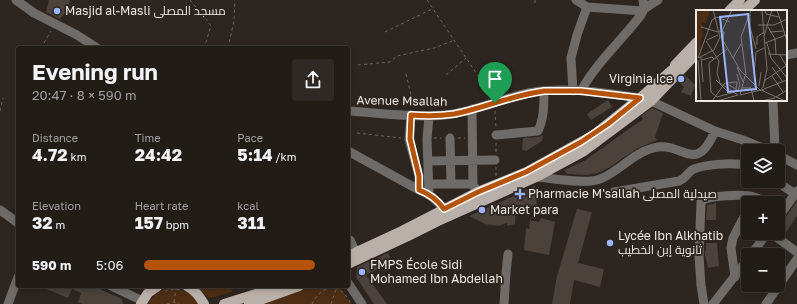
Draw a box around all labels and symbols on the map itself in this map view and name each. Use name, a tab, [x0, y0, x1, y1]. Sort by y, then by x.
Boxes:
place label: Masjid al-Masli مسجد المصلى	[65, 3, 226, 18]
marker: Masjid al-Masli مسجد المصلى	[52, 6, 62, 16]
inset map	[696, 10, 787, 101]
pin	[478, 62, 512, 103]
place label: Virginia Ice	[609, 71, 673, 86]
marker: Virginia Ice	[676, 74, 686, 84]
street label: Avenue Msallah	[357, 92, 447, 109]
place label: Pharmacie M'sallah صيدلية المصلى	[528, 186, 717, 201]
marker: Pharmacie M'sallah صيدلية المصلى	[515, 189, 525, 199]
place label: Market para	[490, 202, 559, 217]
marker: Market para	[477, 205, 487, 215]
place label: Lycée Ibn Alkhatib ثانوية إبن الخطيب	[618, 228, 723, 257]
marker: Lycée Ibn Alkhatib ثانوية إبن الخطيب	[605, 238, 615, 248]
place label: FMPS École Sidi Mohamed Ibn Abdellah	[370, 257, 503, 286]
marker: FMPS École Sidi Mohamed Ibn Abdellah	[357, 267, 367, 277]

